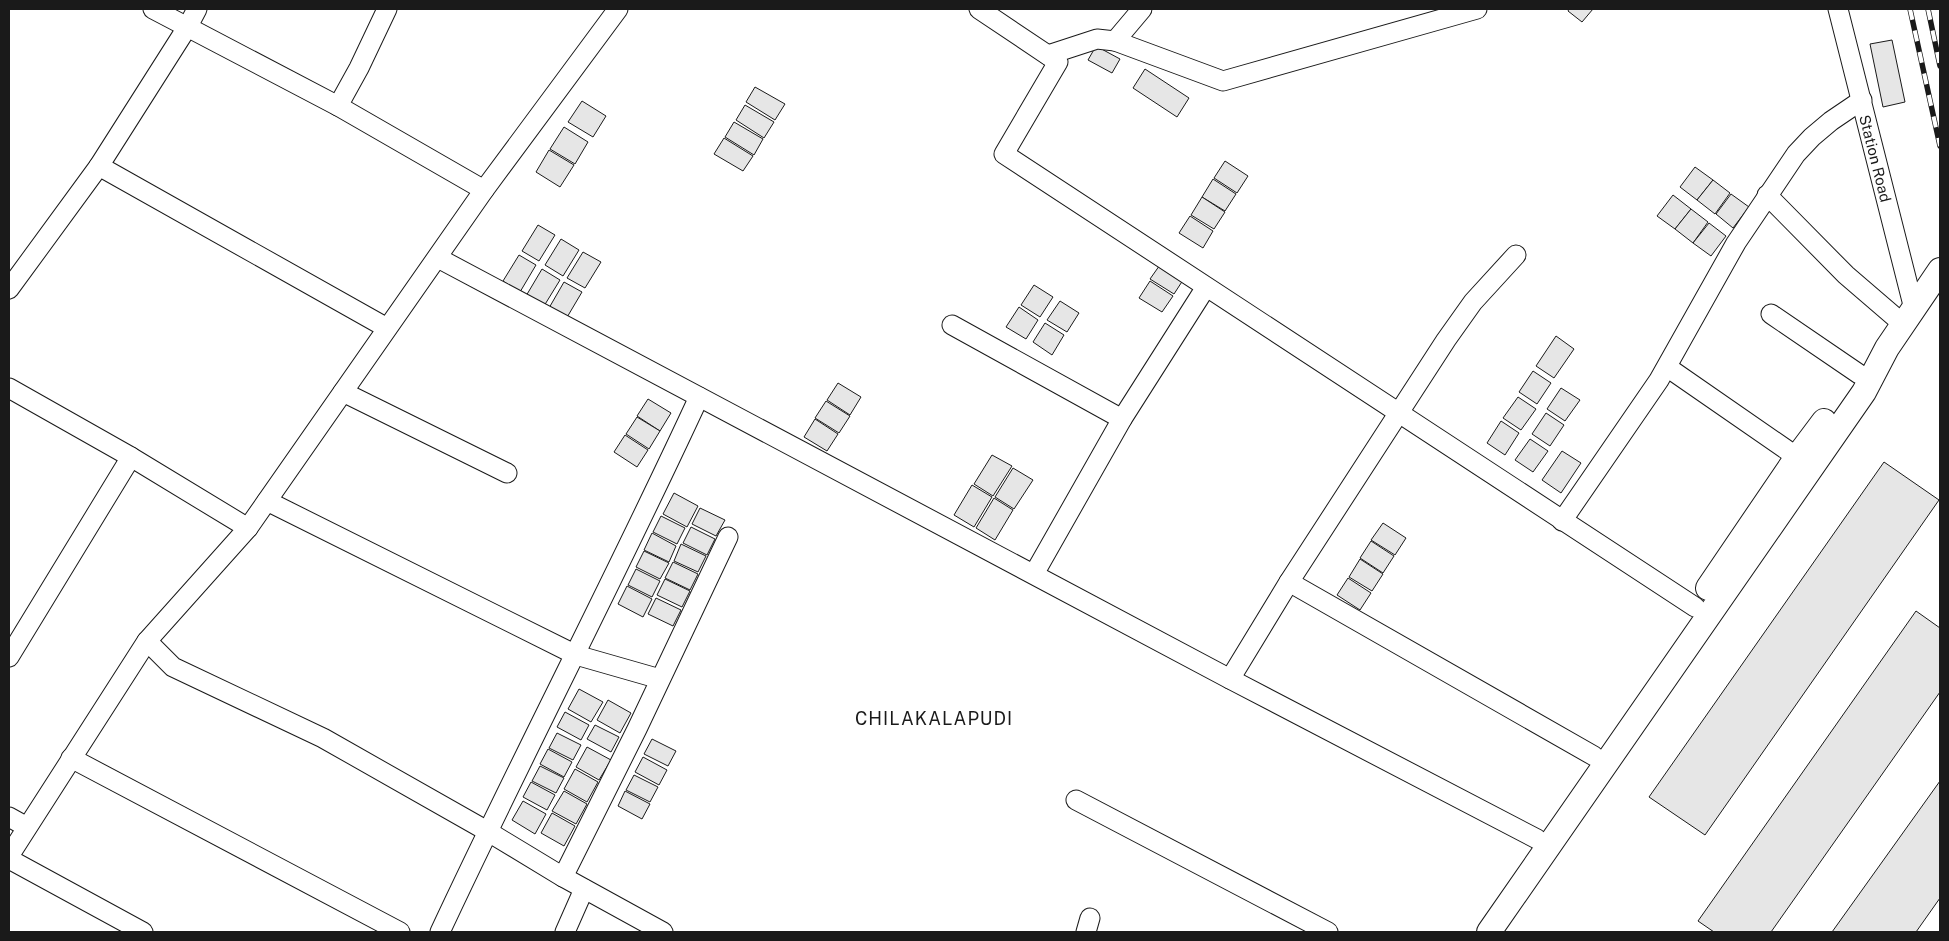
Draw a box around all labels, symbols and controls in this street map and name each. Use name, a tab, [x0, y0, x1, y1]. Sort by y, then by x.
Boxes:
street label: Station Road	[1857, 113, 1895, 204]
district label: CHILAKALAPUDI	[855, 708, 1013, 729]

